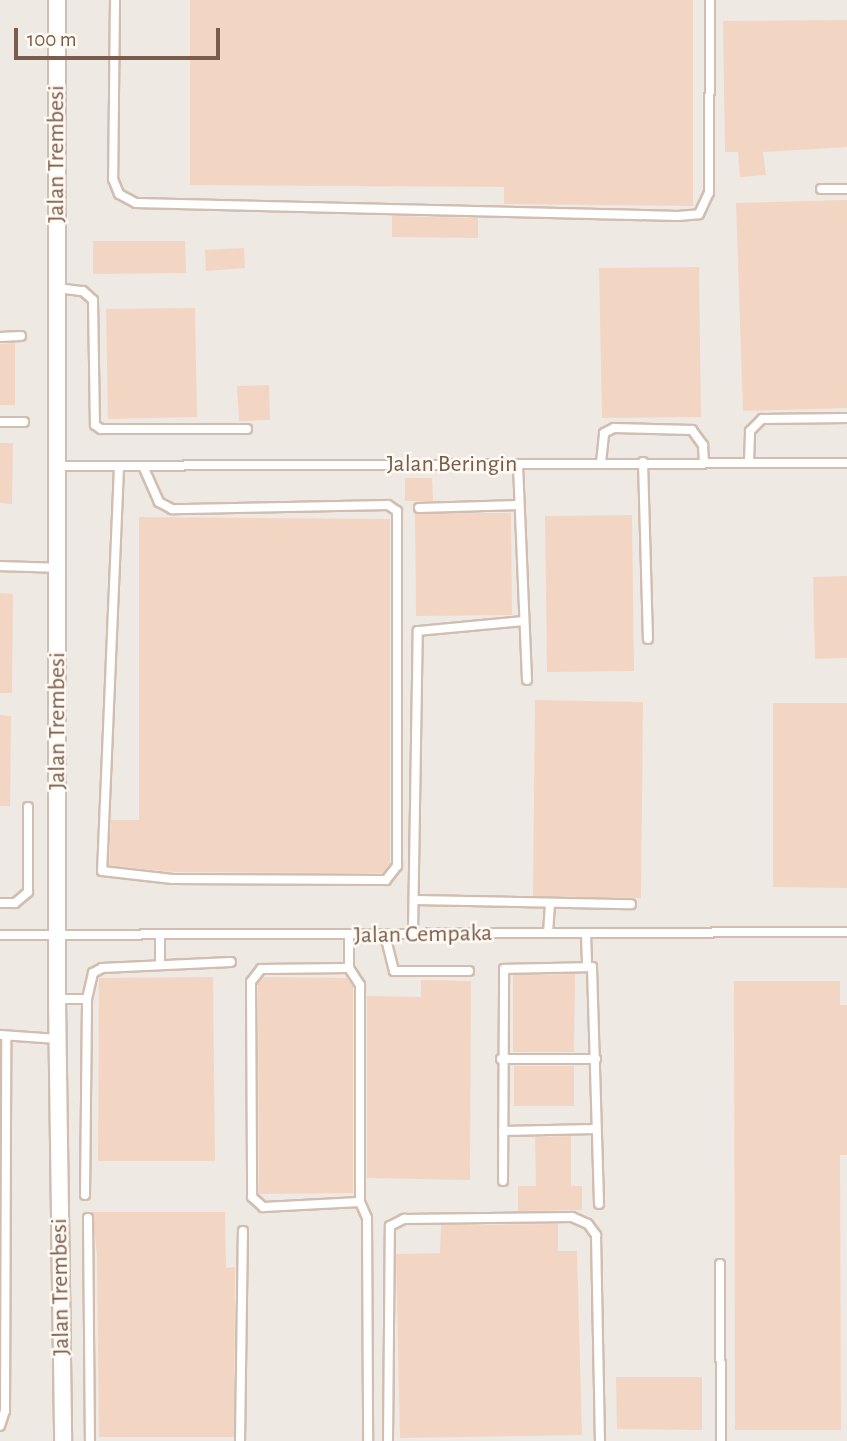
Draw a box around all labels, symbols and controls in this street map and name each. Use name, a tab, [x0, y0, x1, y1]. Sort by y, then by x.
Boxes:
scale bar	[18, 14, 224, 58]
text: 100 m	[27, 29, 77, 50]
street label: Jalan Trembesi	[43, 85, 71, 223]
street label: Jalan Beringin	[387, 451, 517, 479]
street label: Jalan Trembesi	[44, 652, 72, 790]
street label: Jalan Cempaka	[354, 919, 492, 951]
street label: Jalan Trembesi	[45, 1218, 77, 1356]

